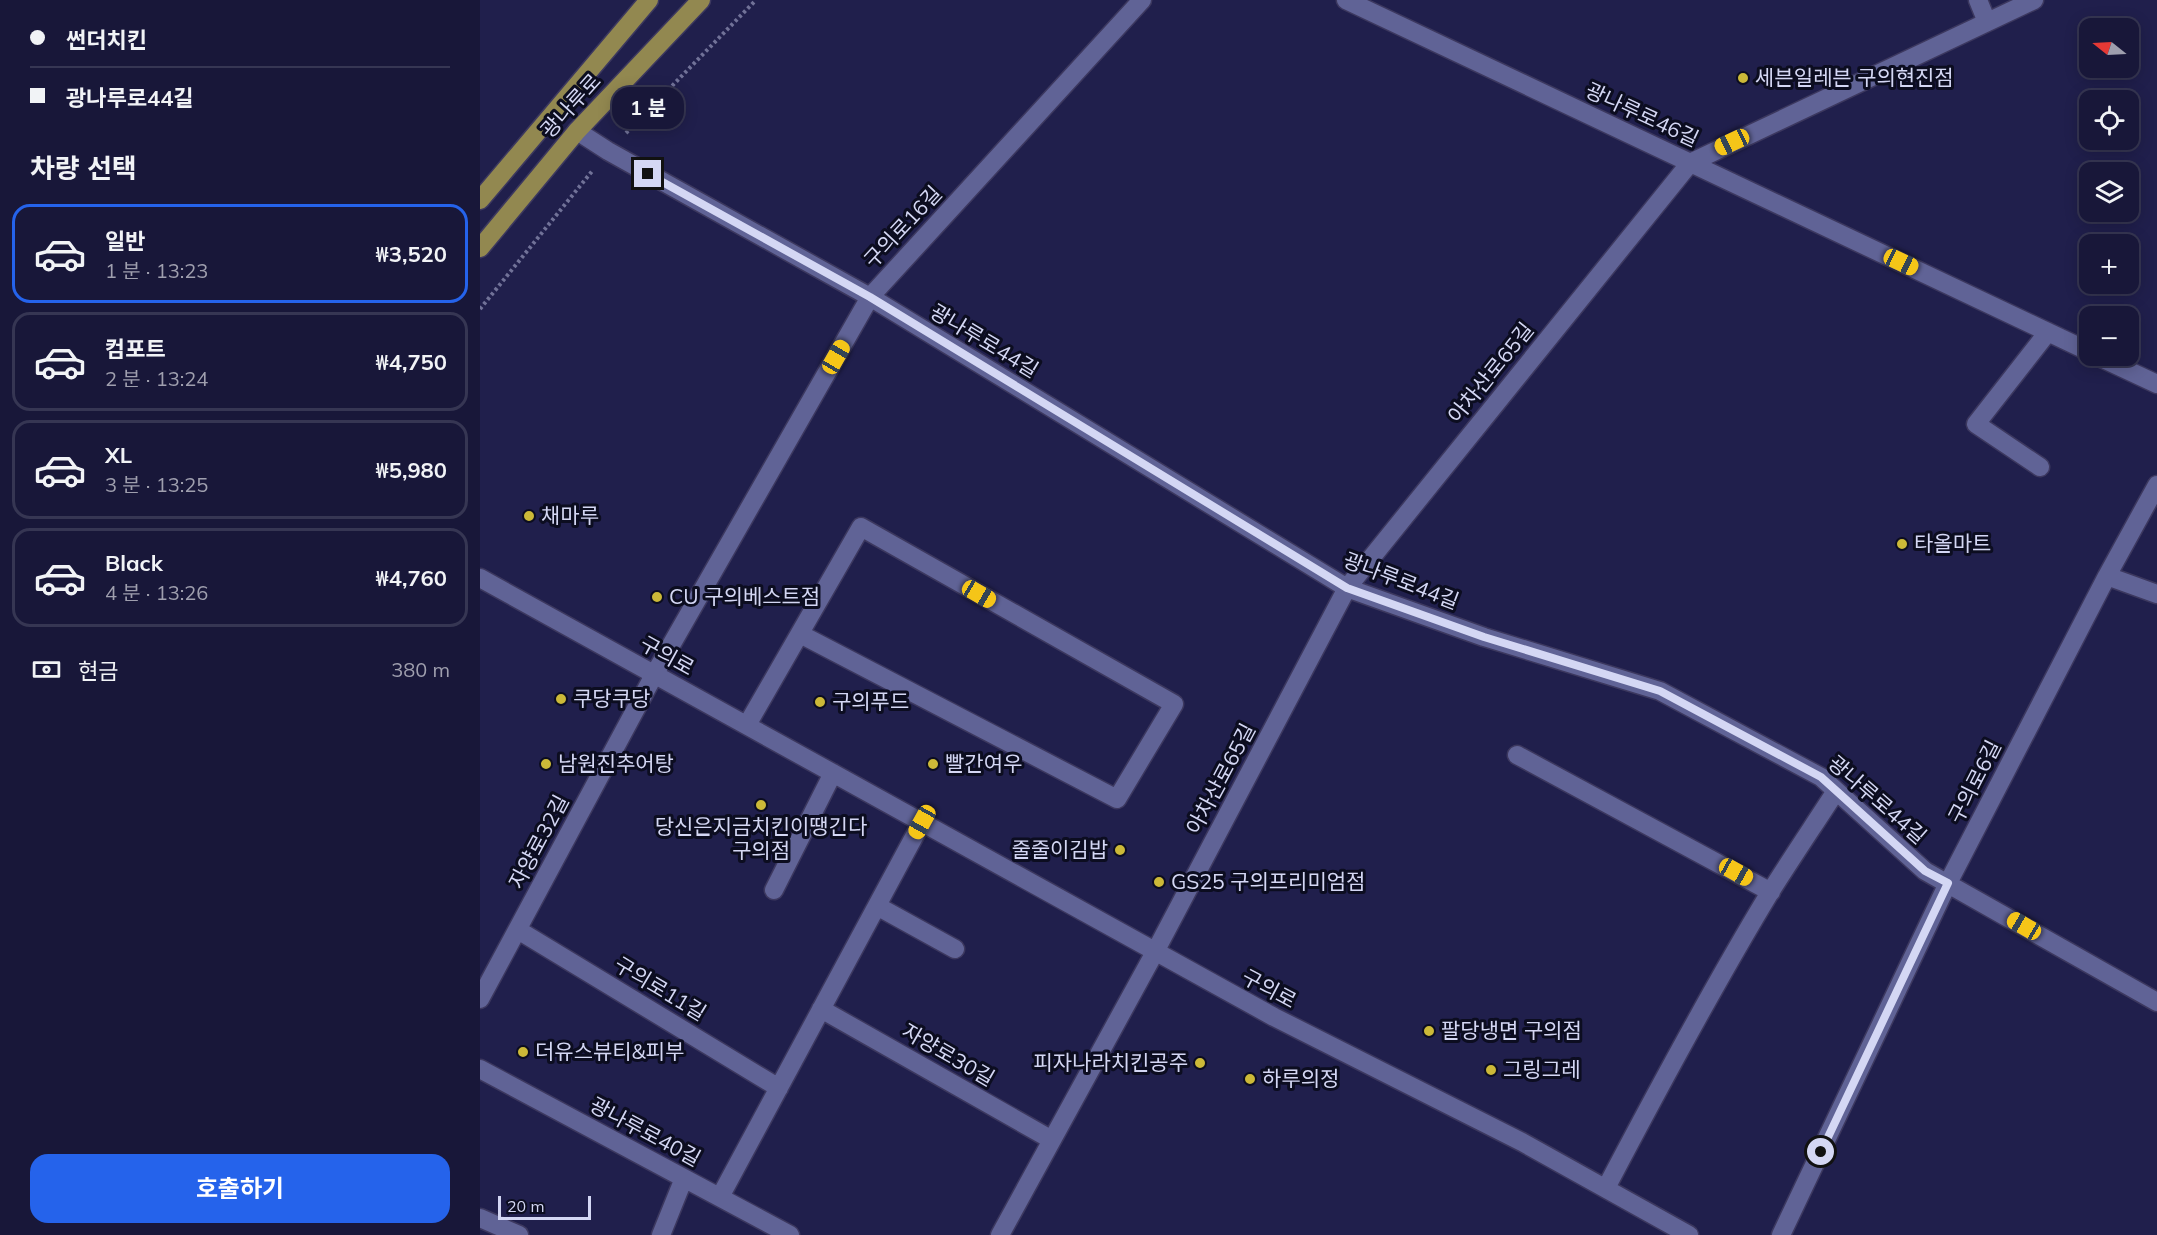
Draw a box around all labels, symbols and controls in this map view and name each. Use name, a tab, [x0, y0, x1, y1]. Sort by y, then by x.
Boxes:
north arrow	[2079, 18, 2139, 78]
map controls	[2079, 18, 2139, 366]
text: 썬더치킨	[66, 26, 147, 54]
place label: 세븐일레븐 구의현진점	[1755, 64, 1954, 90]
street label: 광나루로	[535, 68, 606, 143]
marker: 세븐일레븐 구의현진점	[1736, 71, 1750, 85]
street label: 광나루로46길	[1582, 77, 1703, 152]
text: 광나루로44길	[66, 84, 194, 112]
callout: 1 분	[612, 87, 684, 129]
button: locate	[2079, 90, 2139, 150]
text: 1 분	[630, 95, 666, 120]
car	[1712, 126, 1752, 158]
text: 차량 선택	[30, 151, 137, 185]
route end	[634, 160, 661, 187]
button: layers	[2079, 162, 2139, 222]
street label: 구의로16길	[858, 180, 947, 273]
icon: car	[33, 227, 87, 281]
text: 일반	[105, 227, 145, 255]
button: +	[2079, 234, 2139, 294]
text: ₩3,520	[376, 240, 447, 268]
car	[1881, 246, 1921, 278]
text: 1 분 · 13:23	[105, 258, 208, 283]
street label: 광나루로44길	[926, 298, 1043, 383]
button: −	[2079, 306, 2139, 366]
street label: 아차산로65길	[1442, 317, 1539, 428]
icon: car	[33, 335, 87, 389]
text: 컴포트	[105, 335, 166, 363]
car	[819, 337, 853, 377]
text: ₩4,750	[376, 348, 447, 376]
text: 2 분 · 13:24	[105, 366, 208, 391]
text: XL	[105, 441, 132, 469]
icon: car	[33, 443, 87, 497]
text: ₩5,980	[376, 456, 447, 484]
text: 3 분 · 13:25	[105, 472, 208, 497]
place label: 채마루	[541, 502, 599, 528]
marker: 채마루	[522, 509, 536, 523]
place label: 타올마트	[1914, 530, 1991, 556]
marker: 타올마트	[1895, 537, 1909, 551]
street label: 광나루로44길	[1340, 546, 1463, 614]
text: Black	[105, 549, 163, 577]
icon: car	[33, 551, 87, 605]
text: ₩4,760	[376, 564, 447, 592]
car	[959, 577, 999, 611]
text: 4 분 · 13:26	[105, 580, 208, 605]
place label: CU 구의베스트점	[669, 583, 820, 609]
marker: CU 구의베스트점	[650, 590, 664, 604]
street label: 구의로	[636, 630, 699, 681]
icon: cash	[30, 653, 63, 686]
text: 현금	[78, 657, 118, 685]
text: 380 m	[391, 657, 450, 682]
place label: 쿠당쿠당	[573, 685, 650, 711]
place label: 구의푸드	[832, 688, 909, 714]
marker: 쿠당쿠당	[554, 692, 568, 706]
marker: 구의푸드	[813, 695, 827, 709]
street label: 아차산로65길	[1180, 719, 1260, 838]
street label: 구의로6길	[1942, 736, 2006, 827]
street label: 광나루로44길	[1823, 749, 1932, 849]
place label: 남원진추어탕	[558, 750, 674, 776]
place label: 빨간여우	[945, 750, 1022, 776]
marker: 남원진추어탕	[539, 757, 553, 771]
marker: 빨간여우	[926, 757, 940, 771]
street label: 자양로32길	[503, 790, 574, 893]
marker: 당신은지금치킨이땡긴다 구의점	[754, 798, 768, 812]
car	[905, 802, 939, 842]
place label: 당신은지금치킨이땡긴다 구의점	[655, 813, 867, 863]
place label: 줄줄이김밥	[1011, 836, 1108, 862]
marker: 줄줄이김밥	[1113, 843, 1127, 857]
car	[1716, 855, 1756, 889]
place label: GS25 구의프리미엄점	[1171, 868, 1365, 894]
marker: GS25 구의프리미엄점	[1152, 875, 1166, 889]
car	[2004, 909, 2044, 943]
street label: 구의로11길	[610, 951, 711, 1026]
street label: 구의로	[1238, 963, 1301, 1013]
street label: 자양로30길	[898, 1017, 999, 1091]
place label: 팔당냉면 구의점	[1441, 1017, 1582, 1043]
marker: 팔당냉면 구의점	[1422, 1024, 1436, 1038]
place label: 더유스뷰티&피부	[535, 1038, 684, 1064]
marker: 더유스뷰티&피부	[516, 1045, 530, 1059]
place label: 피자나라치킨공주	[1033, 1049, 1188, 1075]
marker: 피자나라치킨공주	[1193, 1056, 1207, 1070]
place label: 그링그레	[1503, 1056, 1580, 1082]
marker: 그링그레	[1484, 1063, 1498, 1077]
place label: 하루의정	[1262, 1065, 1339, 1091]
marker: 하루의정	[1243, 1072, 1257, 1086]
street label: 광나루로40길	[586, 1091, 705, 1171]
route start	[1807, 1138, 1834, 1165]
button: 호출하기	[30, 1154, 450, 1223]
scale bar	[498, 1193, 591, 1220]
text: 20 m	[507, 1196, 544, 1216]

